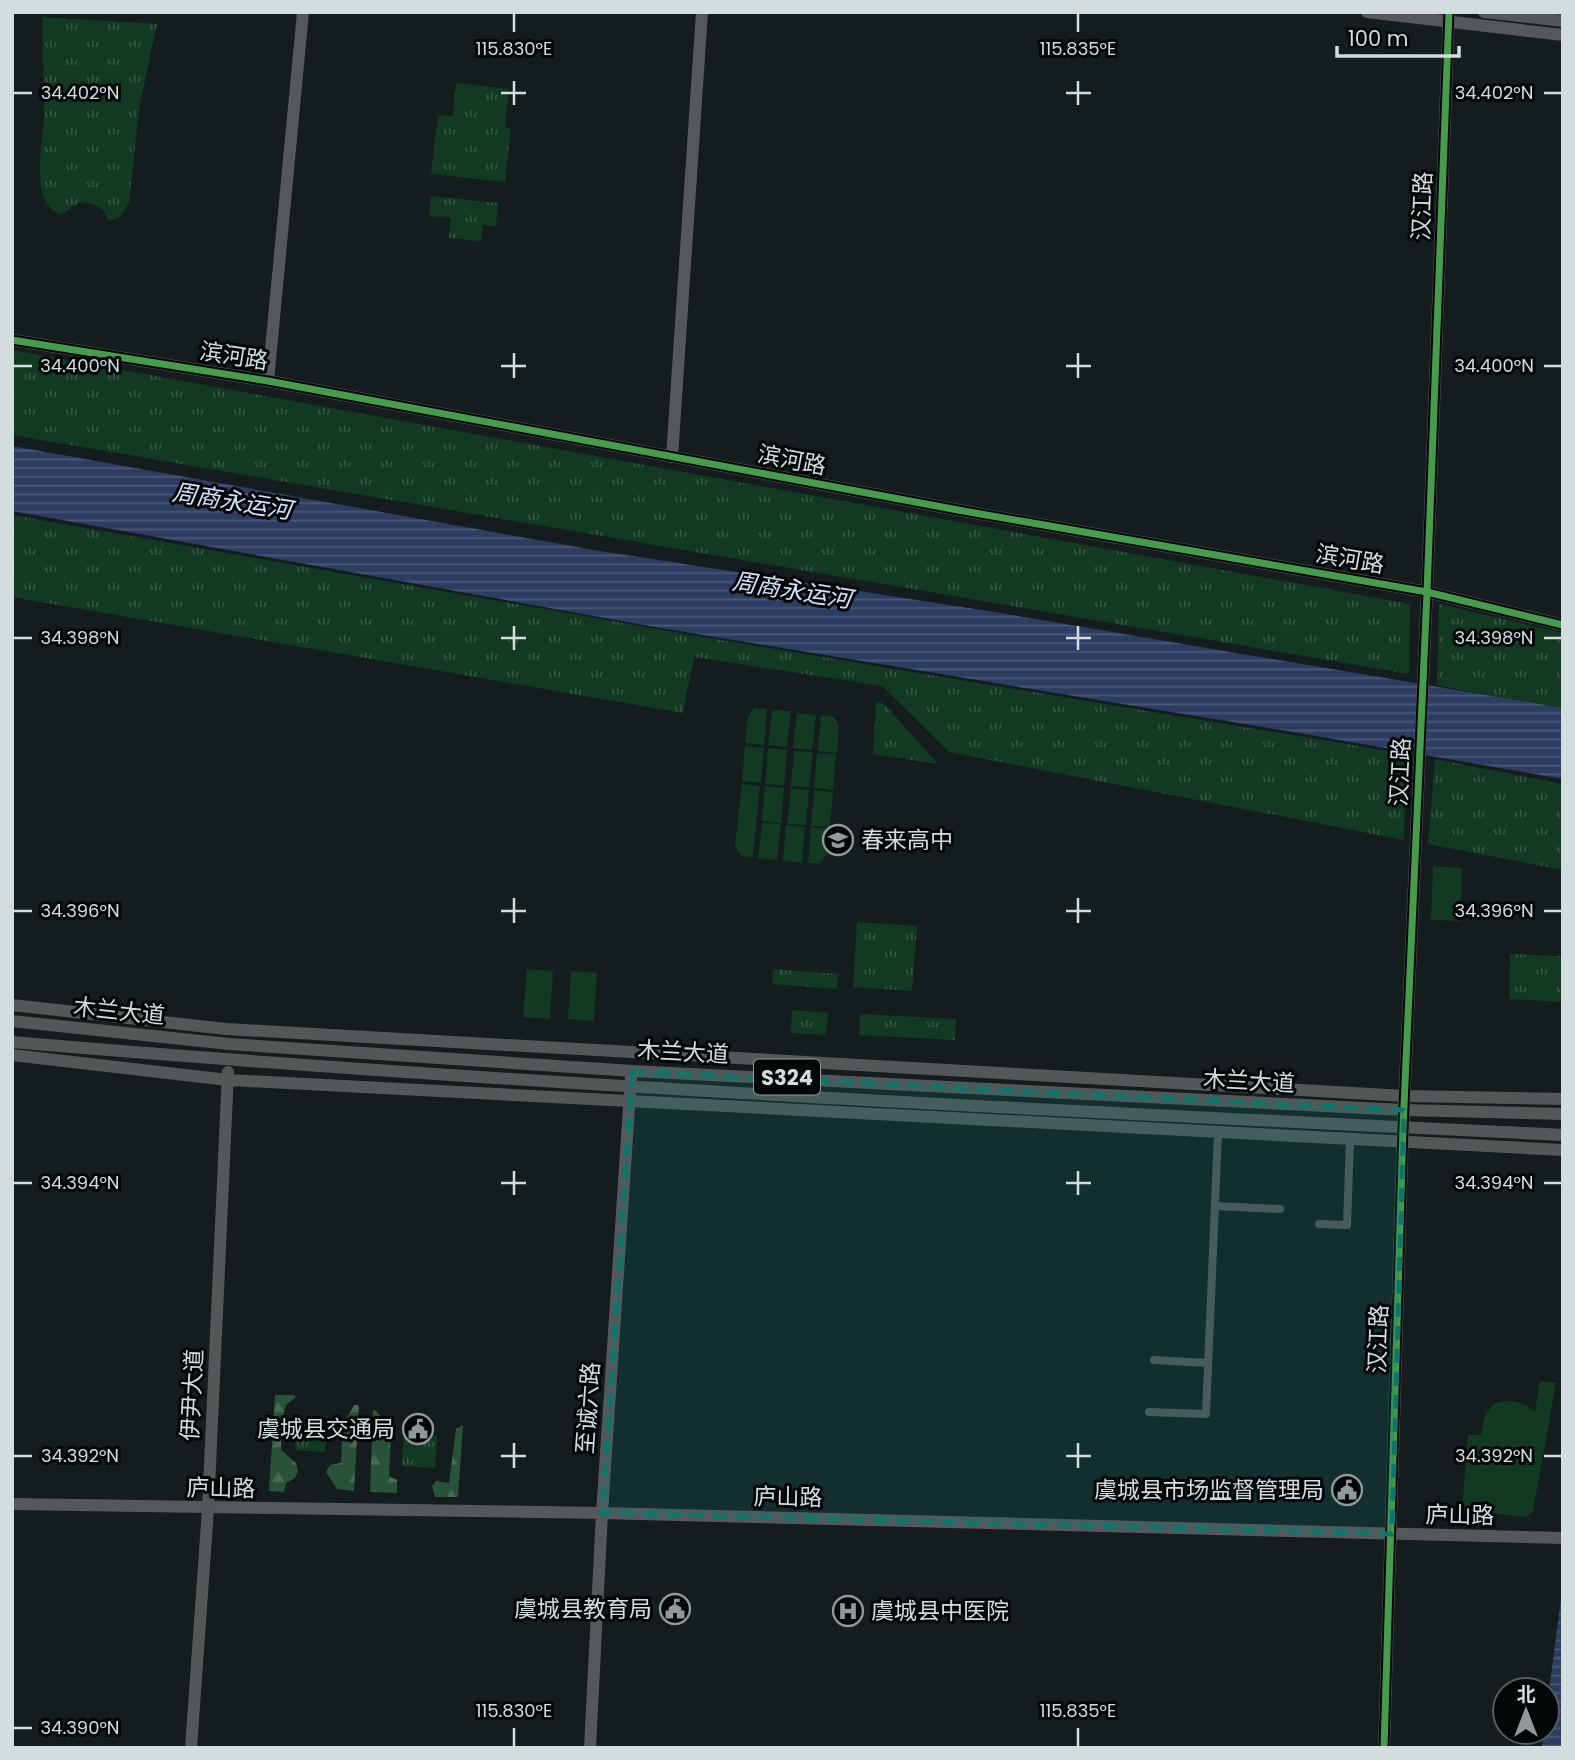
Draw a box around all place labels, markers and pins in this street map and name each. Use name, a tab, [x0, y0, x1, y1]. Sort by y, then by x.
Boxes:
school or university icon: 春来高中	[821, 823, 855, 857]
place label: 春来高中	[861, 824, 953, 856]
public building icon: 虞城县交通局	[401, 1412, 435, 1446]
place label: 虞城县交通局	[257, 1413, 395, 1445]
public building icon: 虞城县市场监督管理局	[1330, 1473, 1364, 1507]
place label: 虞城县市场监督管理局	[1094, 1474, 1324, 1506]
public building icon: 虞城县教育局	[658, 1592, 692, 1626]
place label: 虞城县教育局	[514, 1593, 652, 1625]
hospital icon: 虞城县中医院	[831, 1594, 865, 1628]
place label: 虞城县中医院	[871, 1595, 1009, 1627]

